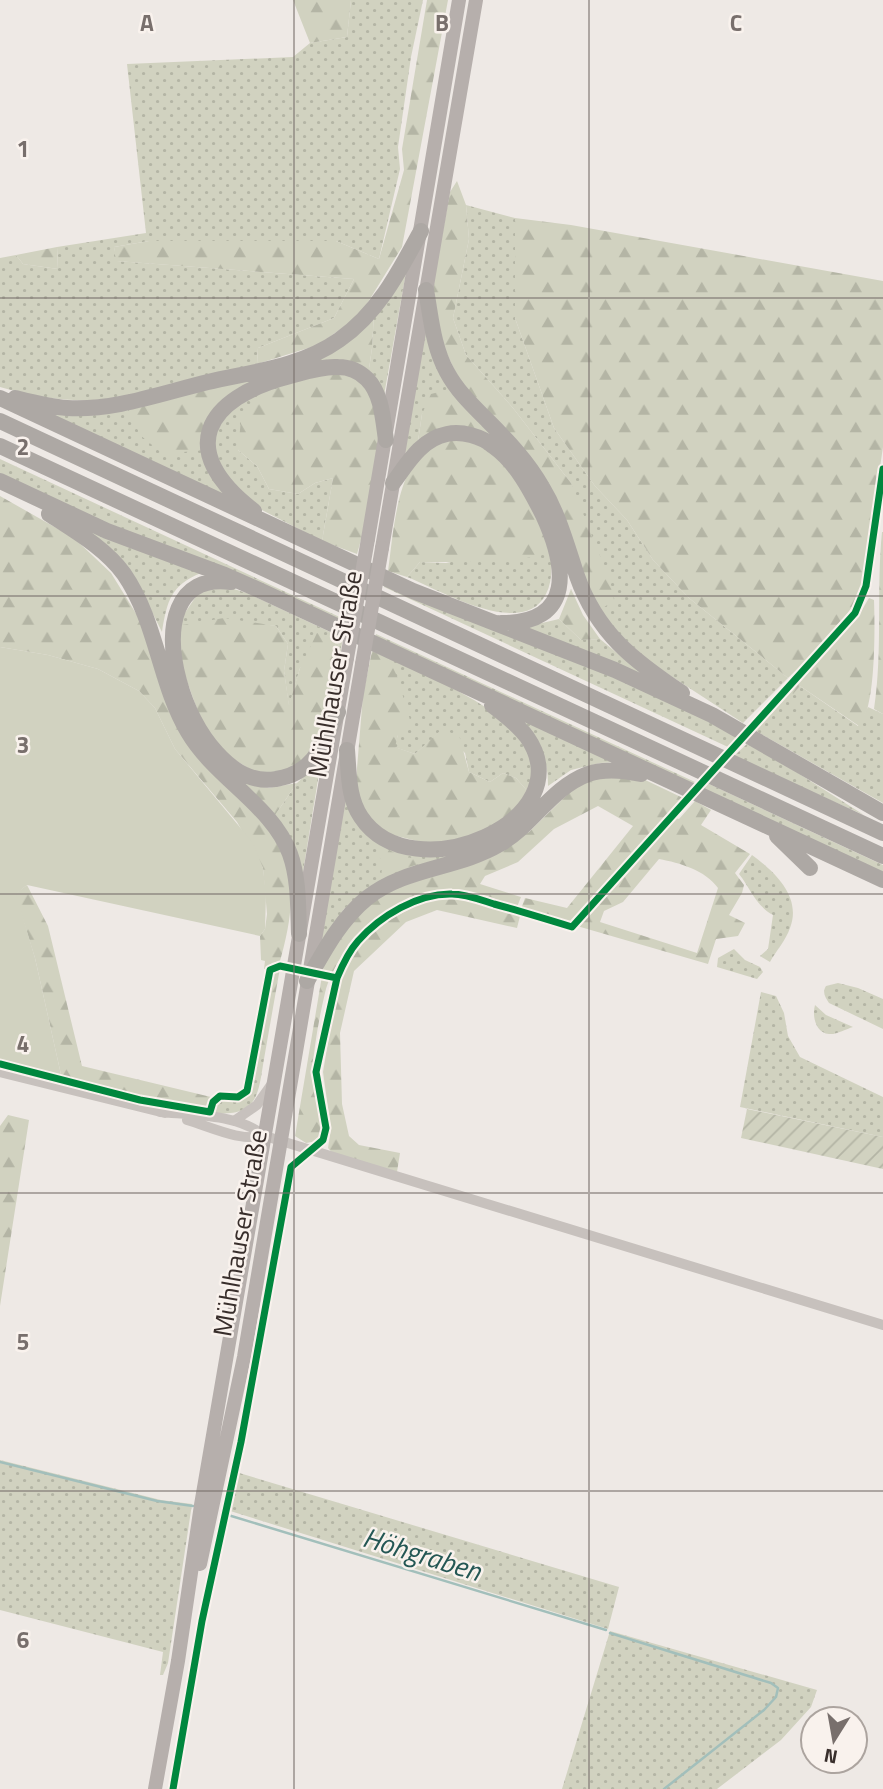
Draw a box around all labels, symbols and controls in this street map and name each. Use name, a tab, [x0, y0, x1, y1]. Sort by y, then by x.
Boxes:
text: A	[140, 5, 154, 40]
text: B	[435, 5, 449, 40]
text: C	[730, 5, 742, 40]
text: 1	[17, 131, 29, 166]
text: 2	[17, 429, 29, 464]
street label: Mühlhauser Straße	[297, 567, 372, 780]
text: 3	[17, 727, 29, 762]
text: 4	[17, 1026, 29, 1061]
street label: Mühlhauser Straße	[202, 1126, 277, 1339]
text: 5	[17, 1324, 29, 1359]
water label: Höhgraben	[358, 1515, 488, 1592]
text: 6	[17, 1622, 30, 1657]
north arrow	[799, 1705, 869, 1775]
text: N	[821, 1742, 840, 1773]

